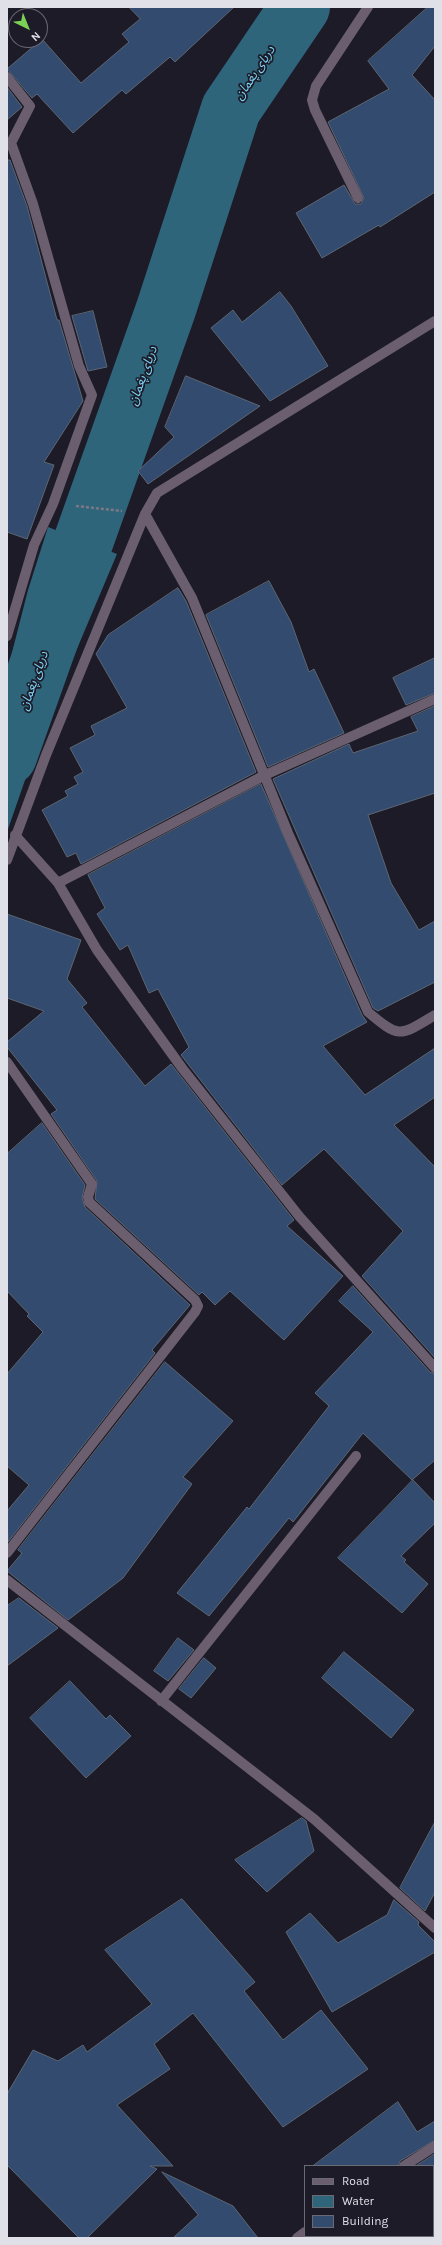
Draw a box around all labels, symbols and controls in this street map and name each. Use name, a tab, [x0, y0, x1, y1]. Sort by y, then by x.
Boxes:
north arrow	[8, 8, 48, 48]
text: N	[29, 29, 43, 44]
water label: دریای پغمان	[231, 43, 279, 103]
water label: دریای پغمان	[125, 344, 161, 408]
water label: دریای پغمان	[16, 649, 52, 713]
legend	[304, 2165, 434, 2237]
text: Road	[342, 2174, 370, 2188]
text: Water	[342, 2194, 374, 2208]
text: Building	[342, 2214, 388, 2228]

